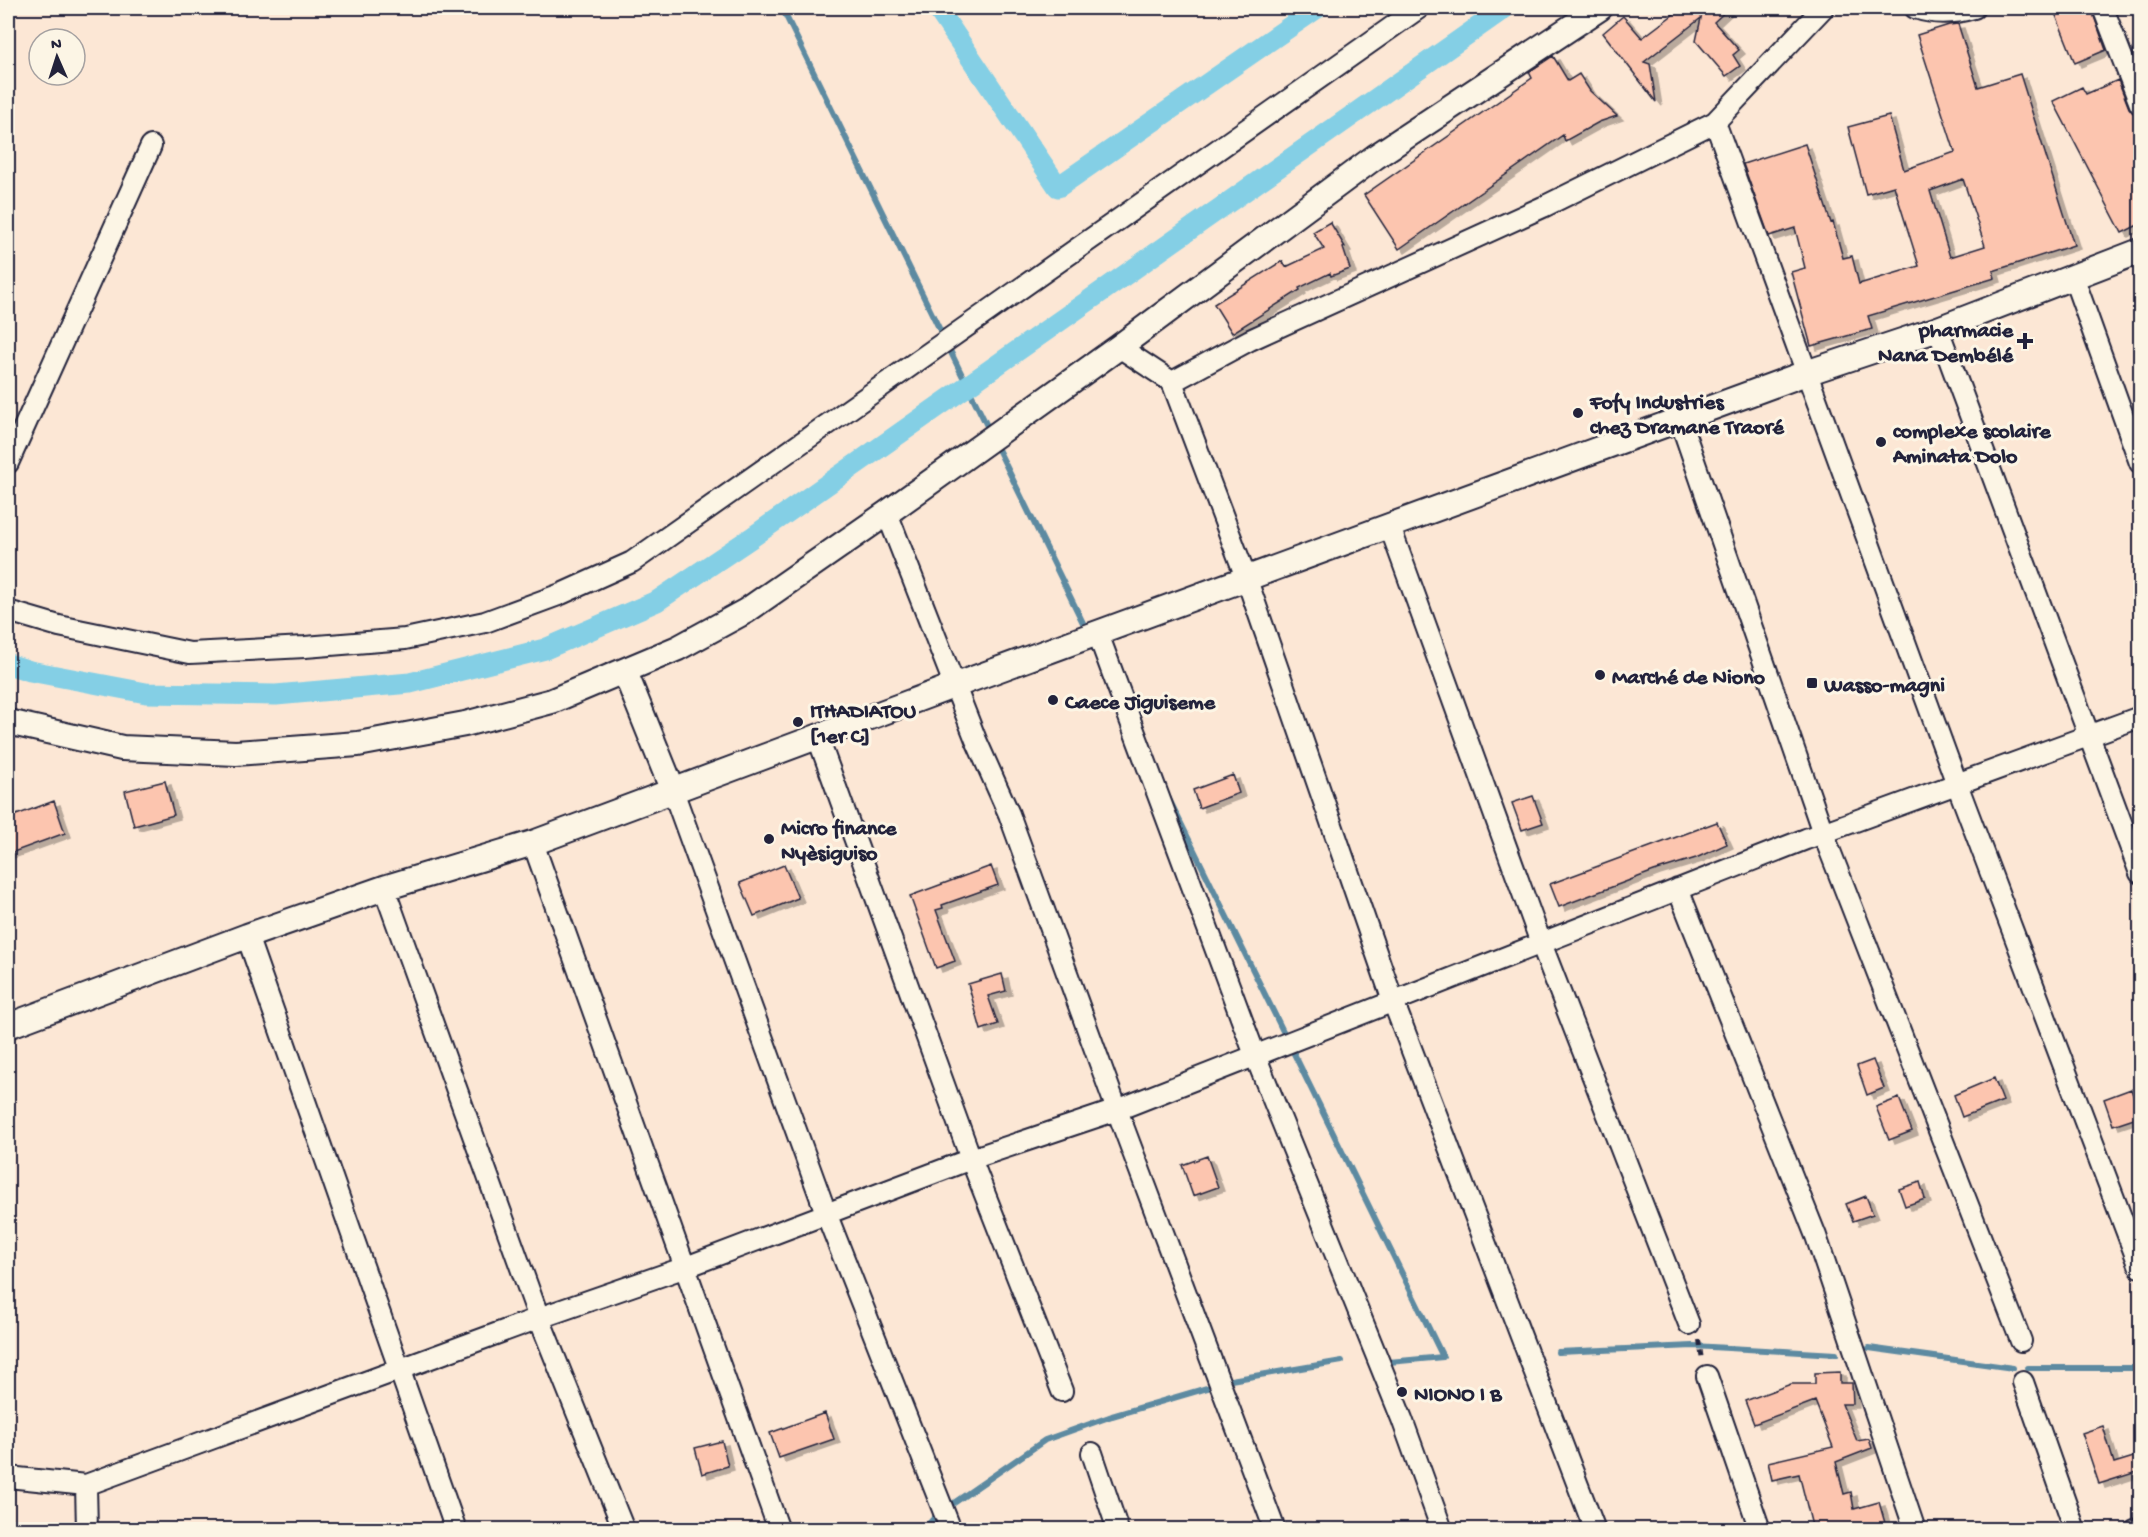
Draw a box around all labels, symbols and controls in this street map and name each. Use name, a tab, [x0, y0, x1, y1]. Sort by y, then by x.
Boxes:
north arrow	[27, 27, 87, 87]
text: N	[51, 36, 63, 55]
place label: pharmacie Nana Dembélé	[1878, 319, 2014, 370]
marker: pharmacie Nana Dembélé	[2018, 334, 2032, 348]
place label: Fofy Industries chez Dramane Traoré	[1589, 391, 1784, 442]
marker: Fofy Industries chez Dramane Traoré	[1571, 406, 1585, 420]
place label: complexe scolaire Aminata Dolo	[1892, 420, 2051, 471]
marker: complexe scolaire Aminata Dolo	[1874, 435, 1888, 449]
place label: Marché de Niono	[1612, 666, 1766, 692]
marker: Marché de Niono	[1593, 668, 1607, 682]
place label: Wasso-magni	[1823, 674, 1945, 700]
marker: Wasso-magni	[1805, 676, 1819, 690]
place label: Caece Jiguiseme	[1064, 691, 1216, 717]
marker: Caece Jiguiseme	[1046, 693, 1060, 707]
place label: ITHADIATOU [1er C]	[810, 700, 917, 751]
marker: ITHADIATOU [1er C]	[791, 715, 805, 729]
place label: Micro finance Nyèsiguiso	[781, 817, 897, 868]
marker: Micro finance Nyèsiguiso	[762, 832, 776, 846]
place label: NIONO I B	[1414, 1383, 1503, 1409]
marker: NIONO I B	[1395, 1385, 1409, 1399]

